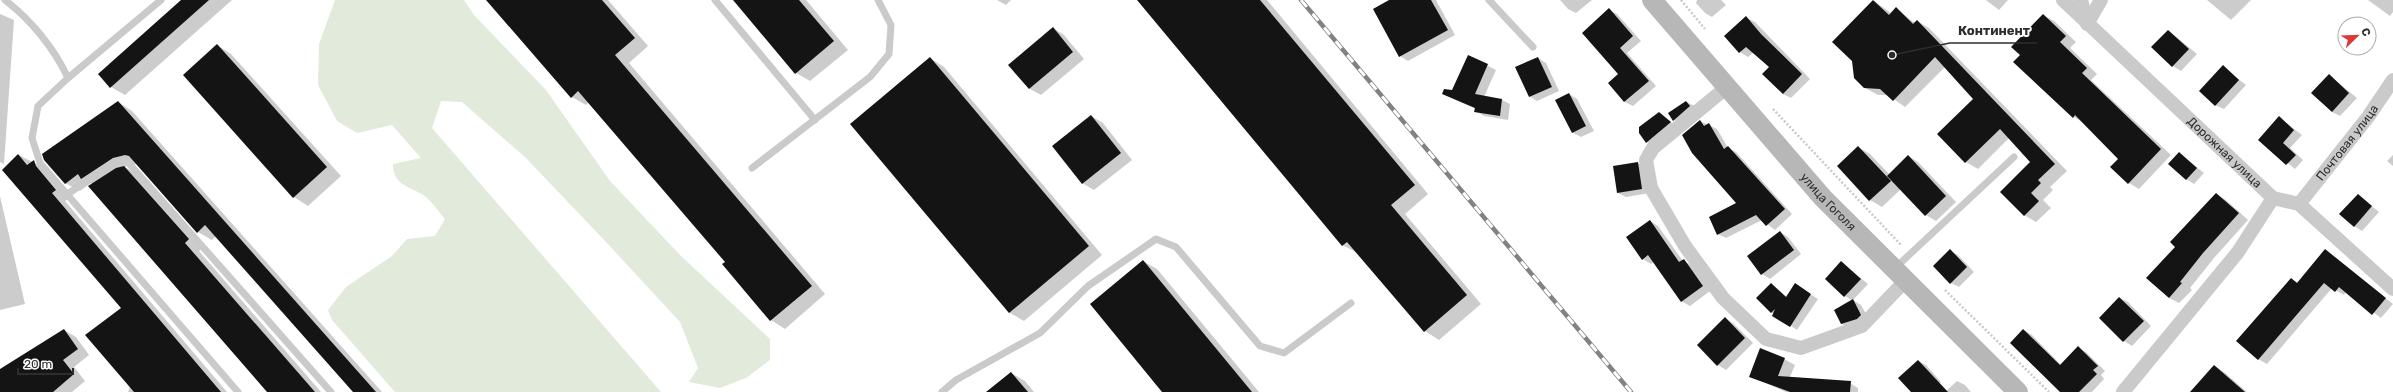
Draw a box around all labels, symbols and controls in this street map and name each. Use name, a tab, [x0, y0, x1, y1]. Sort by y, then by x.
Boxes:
north arrow	[2337, 16, 2377, 56]
callout: Континент	[1950, 18, 2037, 43]
text: Континент	[1958, 23, 2030, 38]
text: С	[2358, 26, 2373, 39]
street label: Почтовая улица	[2313, 102, 2381, 183]
street label: Дорожная улица	[2184, 114, 2265, 191]
street label: улица Гоголя	[1798, 170, 1859, 234]
scale bar	[18, 350, 73, 376]
text: 20 m	[24, 357, 52, 371]

